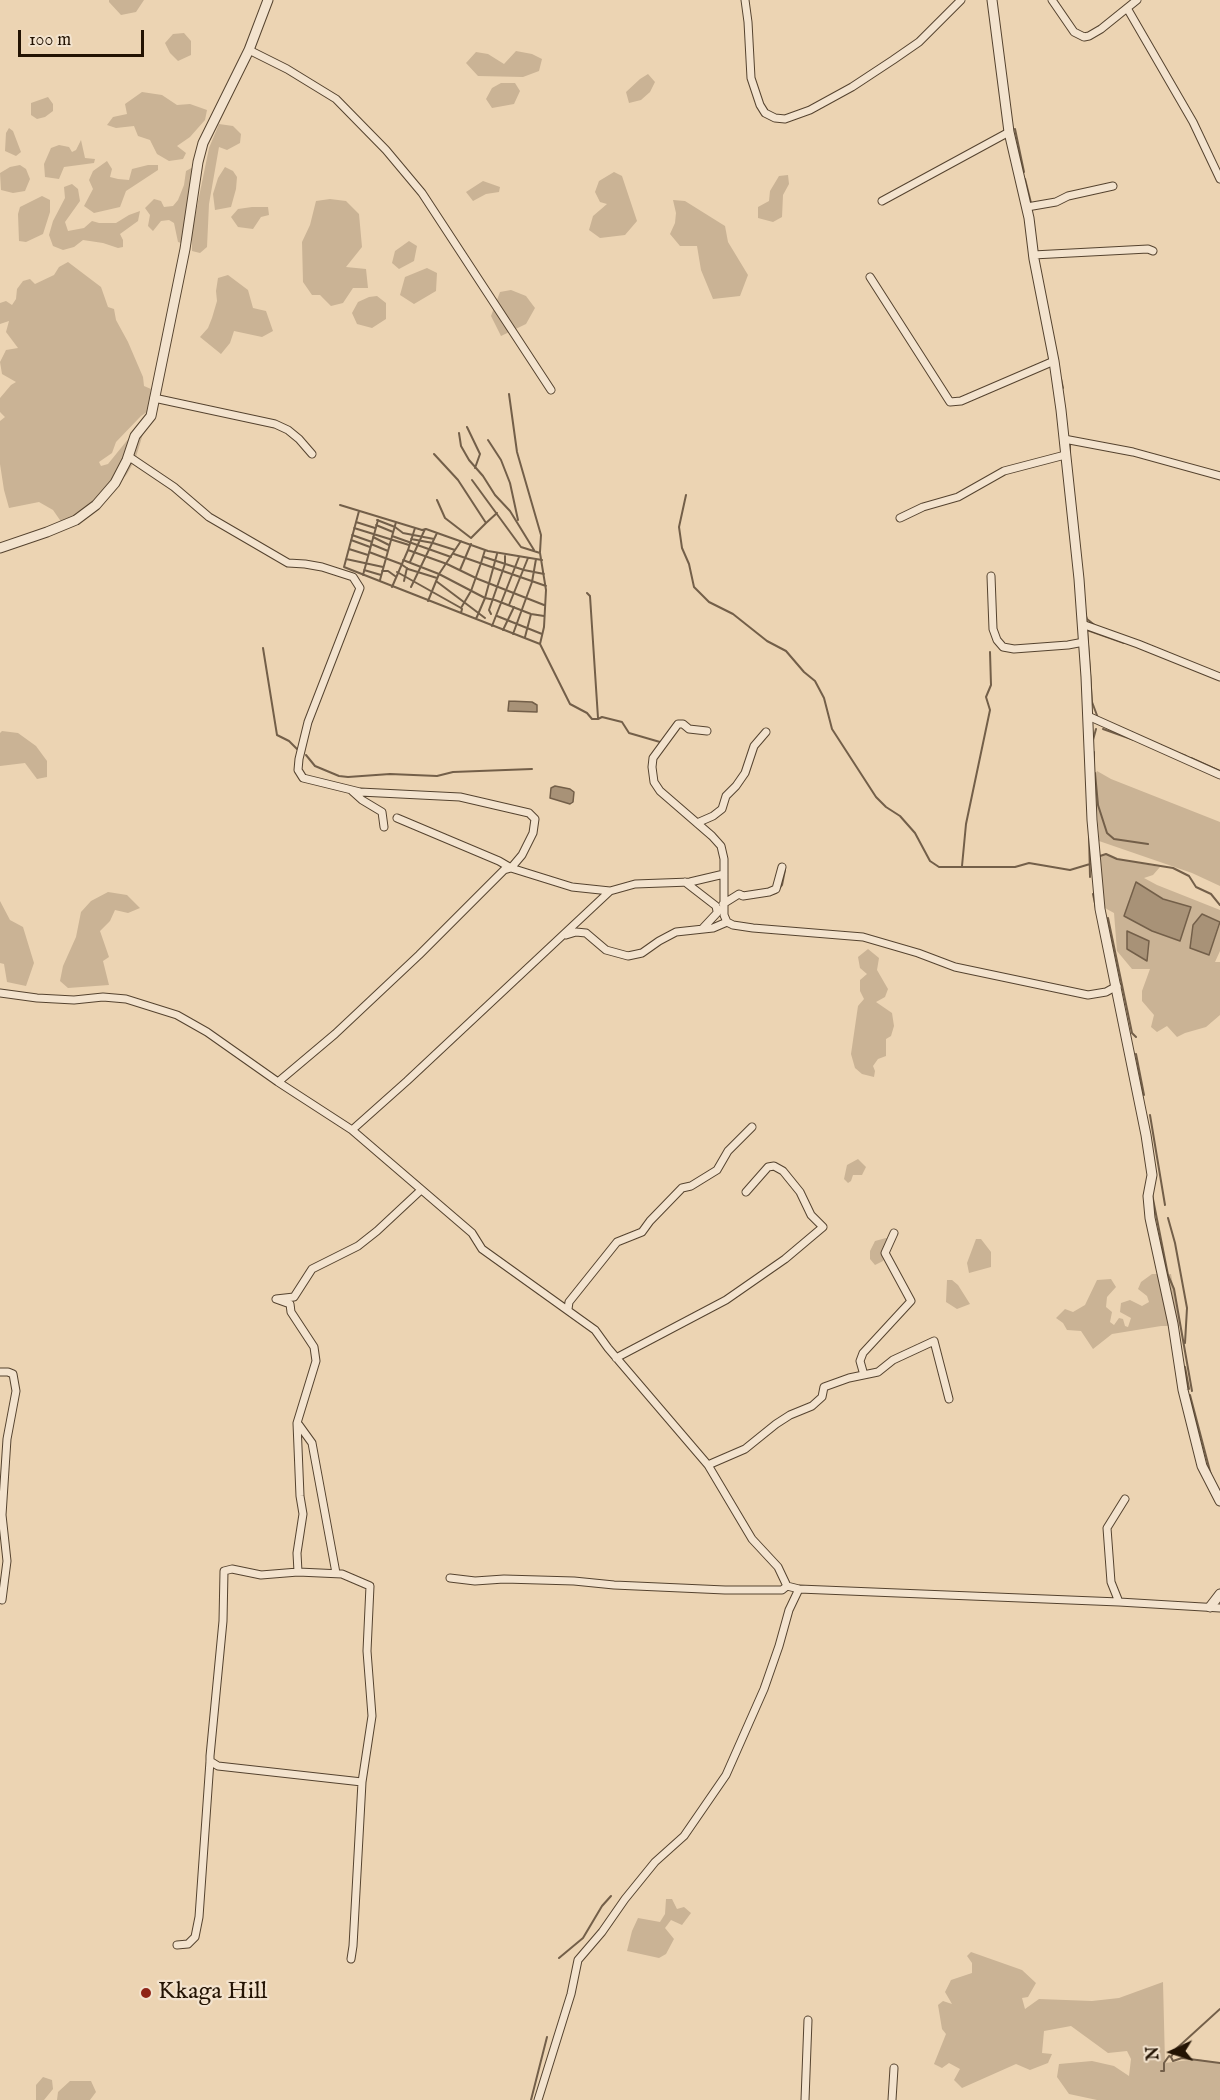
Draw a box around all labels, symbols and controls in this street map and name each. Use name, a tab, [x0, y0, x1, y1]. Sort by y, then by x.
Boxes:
scale bar	[21, 18, 147, 56]
text: 100 m	[29, 29, 71, 52]
place label: Kkaga Hill	[158, 1979, 267, 2007]
marker: Kkaga Hill	[139, 1986, 153, 2000]
north arrow	[1142, 2022, 1202, 2082]
text: N	[1144, 2046, 1165, 2061]

